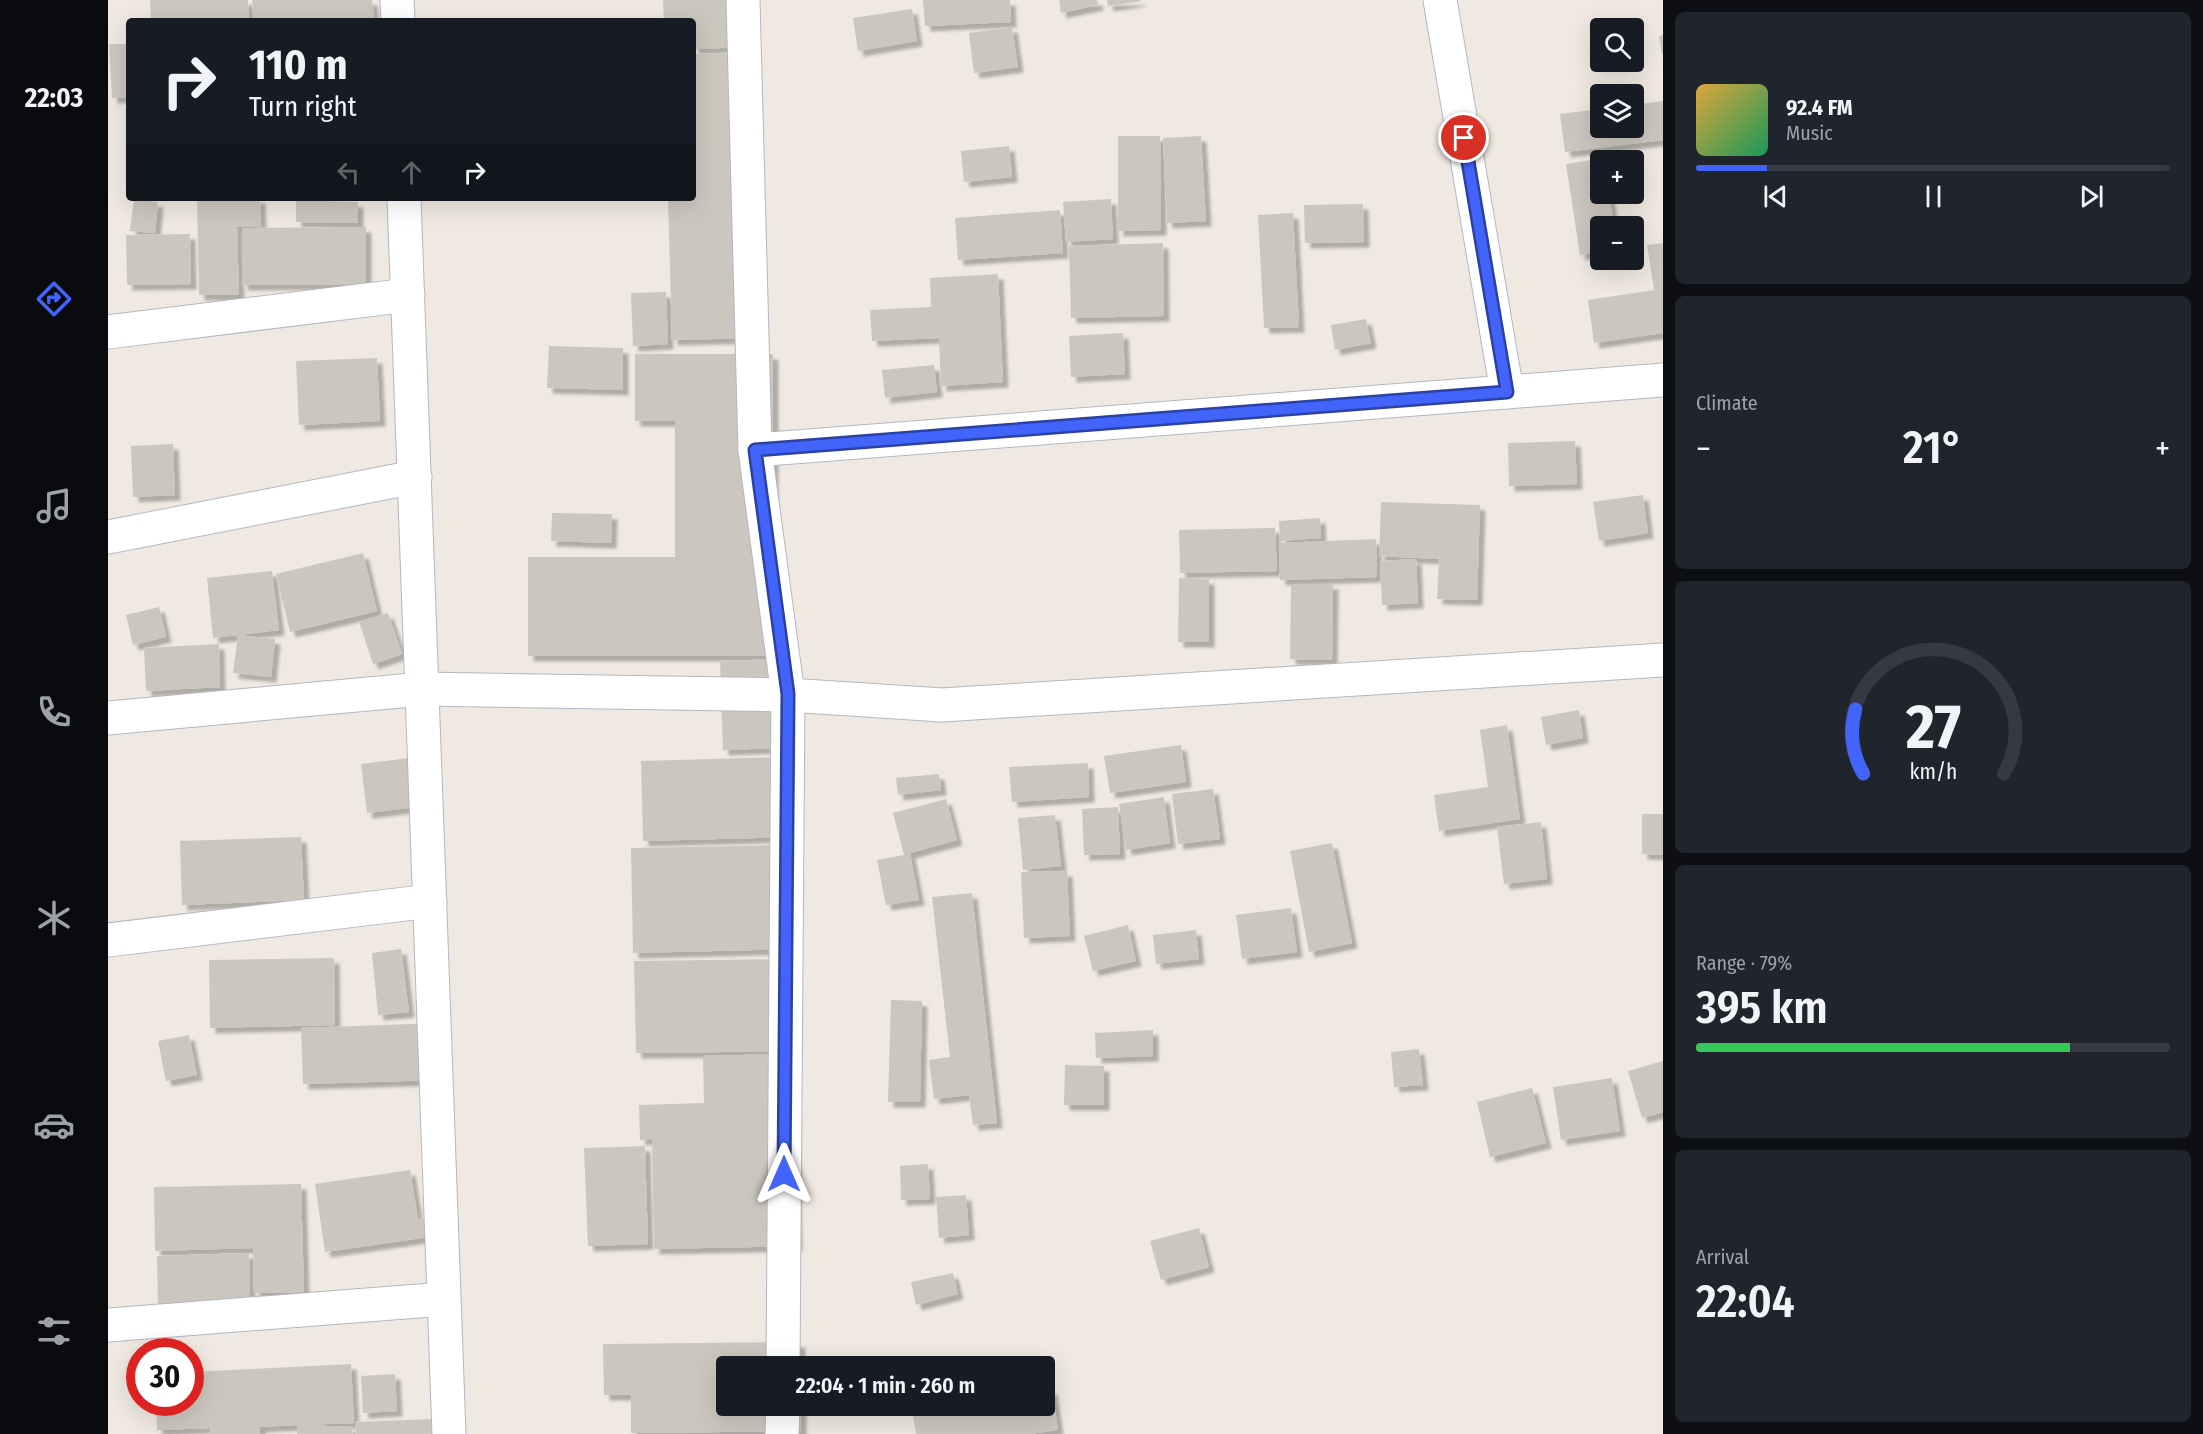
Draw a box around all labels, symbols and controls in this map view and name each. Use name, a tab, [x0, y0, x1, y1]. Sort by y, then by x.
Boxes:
map controls	[1590, 18, 1644, 270]
button: search	[1590, 18, 1644, 72]
text: 110 m	[249, 40, 348, 90]
icon: right	[150, 42, 228, 120]
text: 22:03	[25, 82, 83, 114]
button: layers	[1590, 84, 1644, 138]
text: Turn right	[249, 91, 357, 123]
text: 92.4 FM	[1786, 94, 1853, 121]
pin	[1438, 112, 1489, 163]
icon: arrive	[1447, 121, 1480, 154]
text: Music	[1786, 121, 1833, 145]
button: +	[1590, 150, 1644, 204]
icon: left	[332, 156, 365, 189]
icon: ahead	[395, 156, 428, 189]
icon: right	[458, 156, 491, 189]
icon: previous	[1759, 180, 1792, 213]
icon: pause	[1917, 180, 1950, 213]
icon: next	[2075, 180, 2108, 213]
button: −	[1590, 216, 1644, 270]
icon: directions	[33, 278, 75, 320]
text: Climate	[1696, 391, 1758, 415]
text: 21°	[1903, 421, 1963, 475]
text: −	[1696, 429, 1711, 469]
text: +	[2155, 429, 2170, 469]
icon: music	[33, 485, 75, 527]
text: 27	[1904, 690, 1961, 765]
icon: phone	[33, 691, 75, 733]
text: km/h	[1909, 759, 1957, 785]
icon: climate	[33, 897, 75, 939]
text: Range · 79%	[1696, 951, 1792, 975]
text: 395 km	[1696, 981, 1828, 1035]
icon: car	[33, 1104, 75, 1146]
position arrow	[752, 1142, 816, 1206]
text: Arrival	[1696, 1245, 1749, 1269]
text: 22:04	[1696, 1275, 1795, 1329]
icon: filters	[33, 1310, 75, 1352]
speed limit sign: 30	[126, 1338, 204, 1416]
text: 22:04 · 1 min · 260 m	[796, 1372, 975, 1399]

